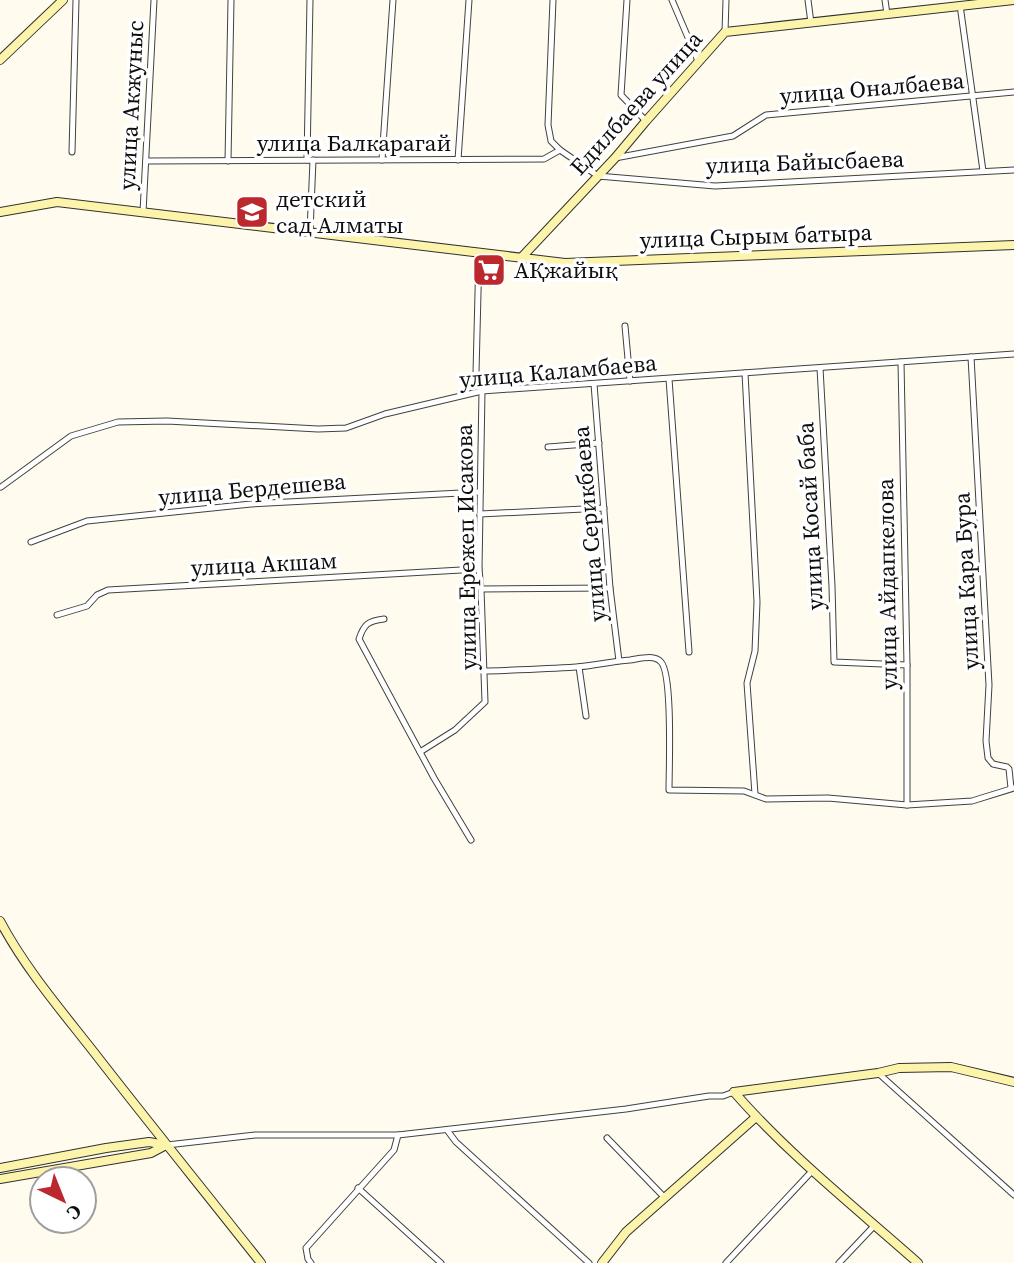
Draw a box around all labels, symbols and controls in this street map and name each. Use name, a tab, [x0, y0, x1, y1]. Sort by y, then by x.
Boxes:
street label: улица Акжуныс	[111, 19, 151, 191]
street label: Едилбаева улица	[562, 24, 710, 182]
street label: улица Оналбаева	[778, 64, 966, 112]
street label: улица Балкарагай	[257, 127, 451, 159]
street label: улица Байысбаева	[705, 143, 905, 181]
place label: детский сад Алматы	[276, 183, 404, 241]
school or university icon: детский сад Алматы	[233, 193, 271, 231]
street label: улица Сырым батыра	[639, 216, 873, 256]
supermarket icon: АҚжайық	[470, 251, 508, 289]
place label: АҚжайық	[514, 254, 618, 286]
street label: улица Каламбаева	[458, 346, 658, 396]
street label: улица Косай баба	[789, 421, 831, 611]
street label: улица Ережеп Исакова	[448, 423, 484, 670]
street label: улица Серикбаева	[564, 424, 614, 623]
street label: улица Бердешева	[157, 465, 347, 513]
street label: улица Айдапкелова	[869, 478, 905, 690]
street label: улица Кара Бура	[945, 491, 987, 671]
street label: улица Акшам	[190, 544, 338, 584]
north arrow	[28, 1165, 98, 1235]
text: С	[61, 1199, 88, 1226]

